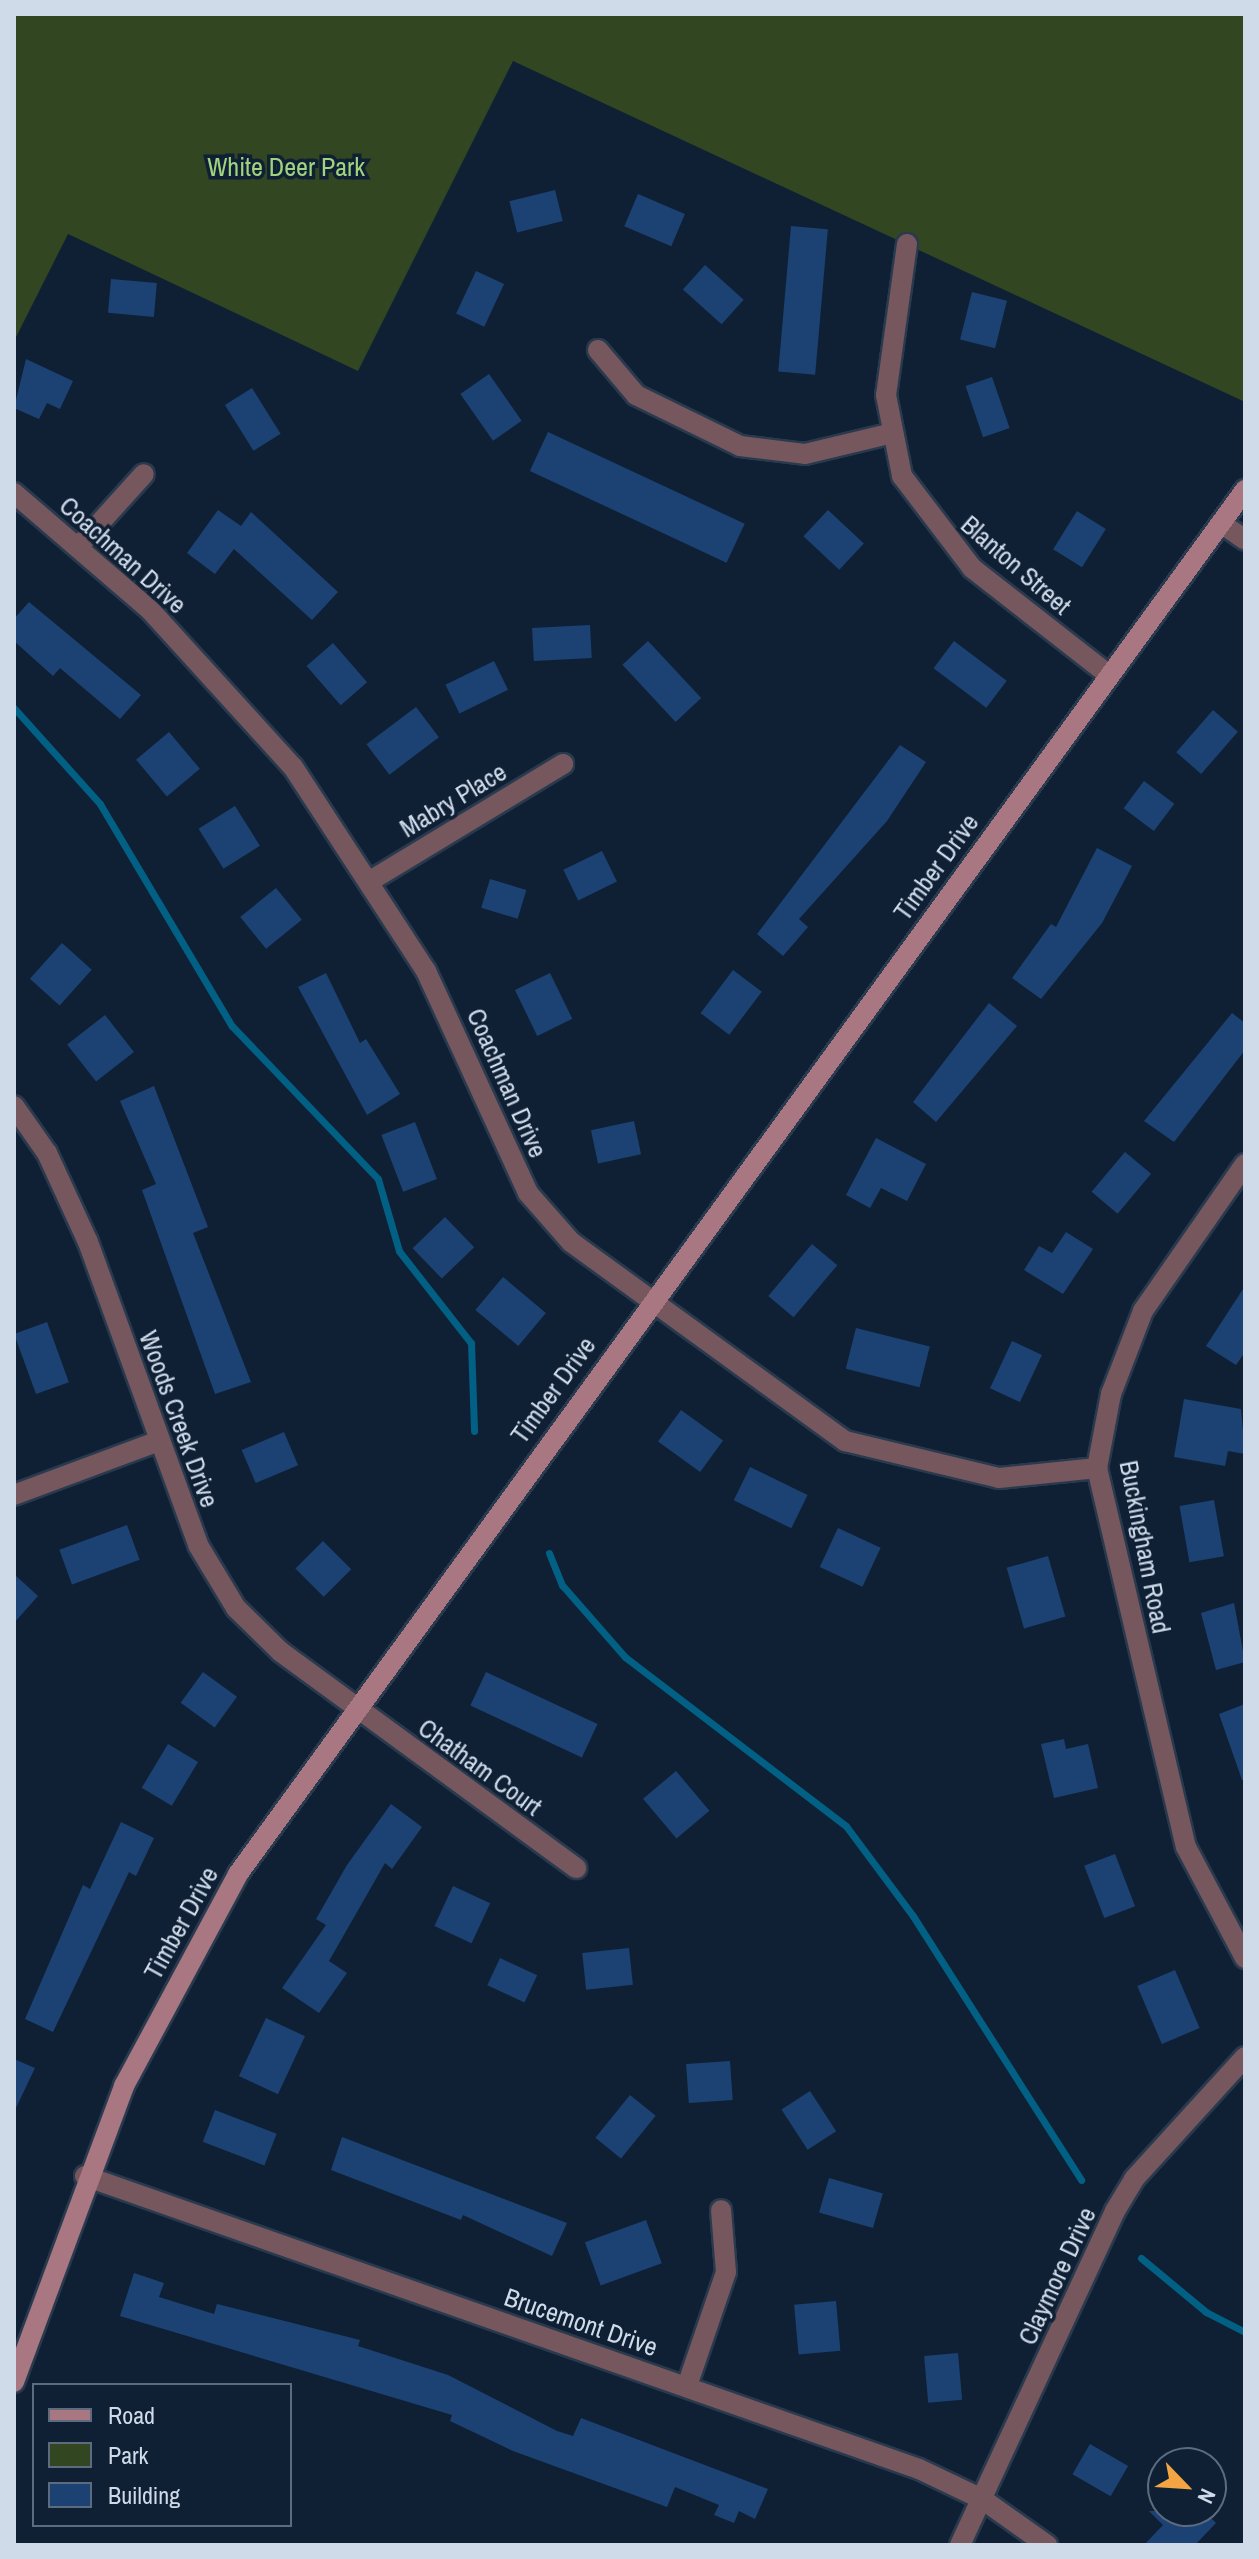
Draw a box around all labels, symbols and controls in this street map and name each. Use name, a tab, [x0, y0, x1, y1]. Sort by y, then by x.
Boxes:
park label: White Deer Park	[207, 151, 365, 183]
street label: Coachman Drive	[53, 490, 193, 620]
street label: Blanton Street	[955, 509, 1077, 621]
street label: Mabry Place	[394, 756, 512, 844]
street label: Timber Drive	[887, 808, 985, 926]
street label: Coachman Drive	[460, 1004, 554, 1162]
street label: Woods Creek Drive	[133, 1326, 225, 1512]
street label: Timber Drive	[504, 1331, 602, 1449]
street label: Buckingham Road	[1113, 1458, 1177, 1636]
street label: Chatham Court	[412, 1712, 548, 1822]
street label: Timber Drive	[137, 1861, 225, 1985]
street label: Claymore Drive	[1012, 2202, 1102, 2350]
street label: Brucemont Drive	[500, 2281, 662, 2363]
legend	[32, 2383, 292, 2527]
text: Road	[108, 2399, 155, 2431]
text: Park	[108, 2439, 148, 2471]
north arrow	[1147, 2447, 1227, 2527]
text: Building	[108, 2479, 180, 2511]
text: N	[1191, 2484, 1223, 2509]

